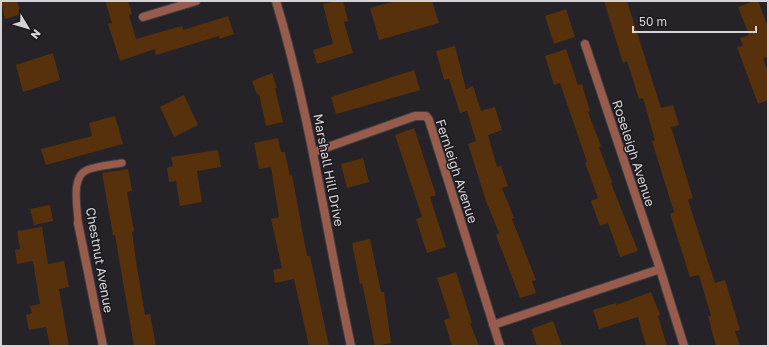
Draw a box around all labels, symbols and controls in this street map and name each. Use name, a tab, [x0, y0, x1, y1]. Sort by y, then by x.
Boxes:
north arrow	[8, 8, 48, 48]
scale bar	[633, 8, 756, 34]
text: 50 m	[639, 14, 667, 29]
text: N	[29, 27, 44, 42]
street label: Roseleigh Avenue	[609, 98, 659, 208]
street label: Marshall Hill Drive	[310, 112, 348, 228]
street label: Fernleigh Avenue	[433, 117, 481, 225]
street label: Chestnut Avenue	[83, 206, 117, 314]

